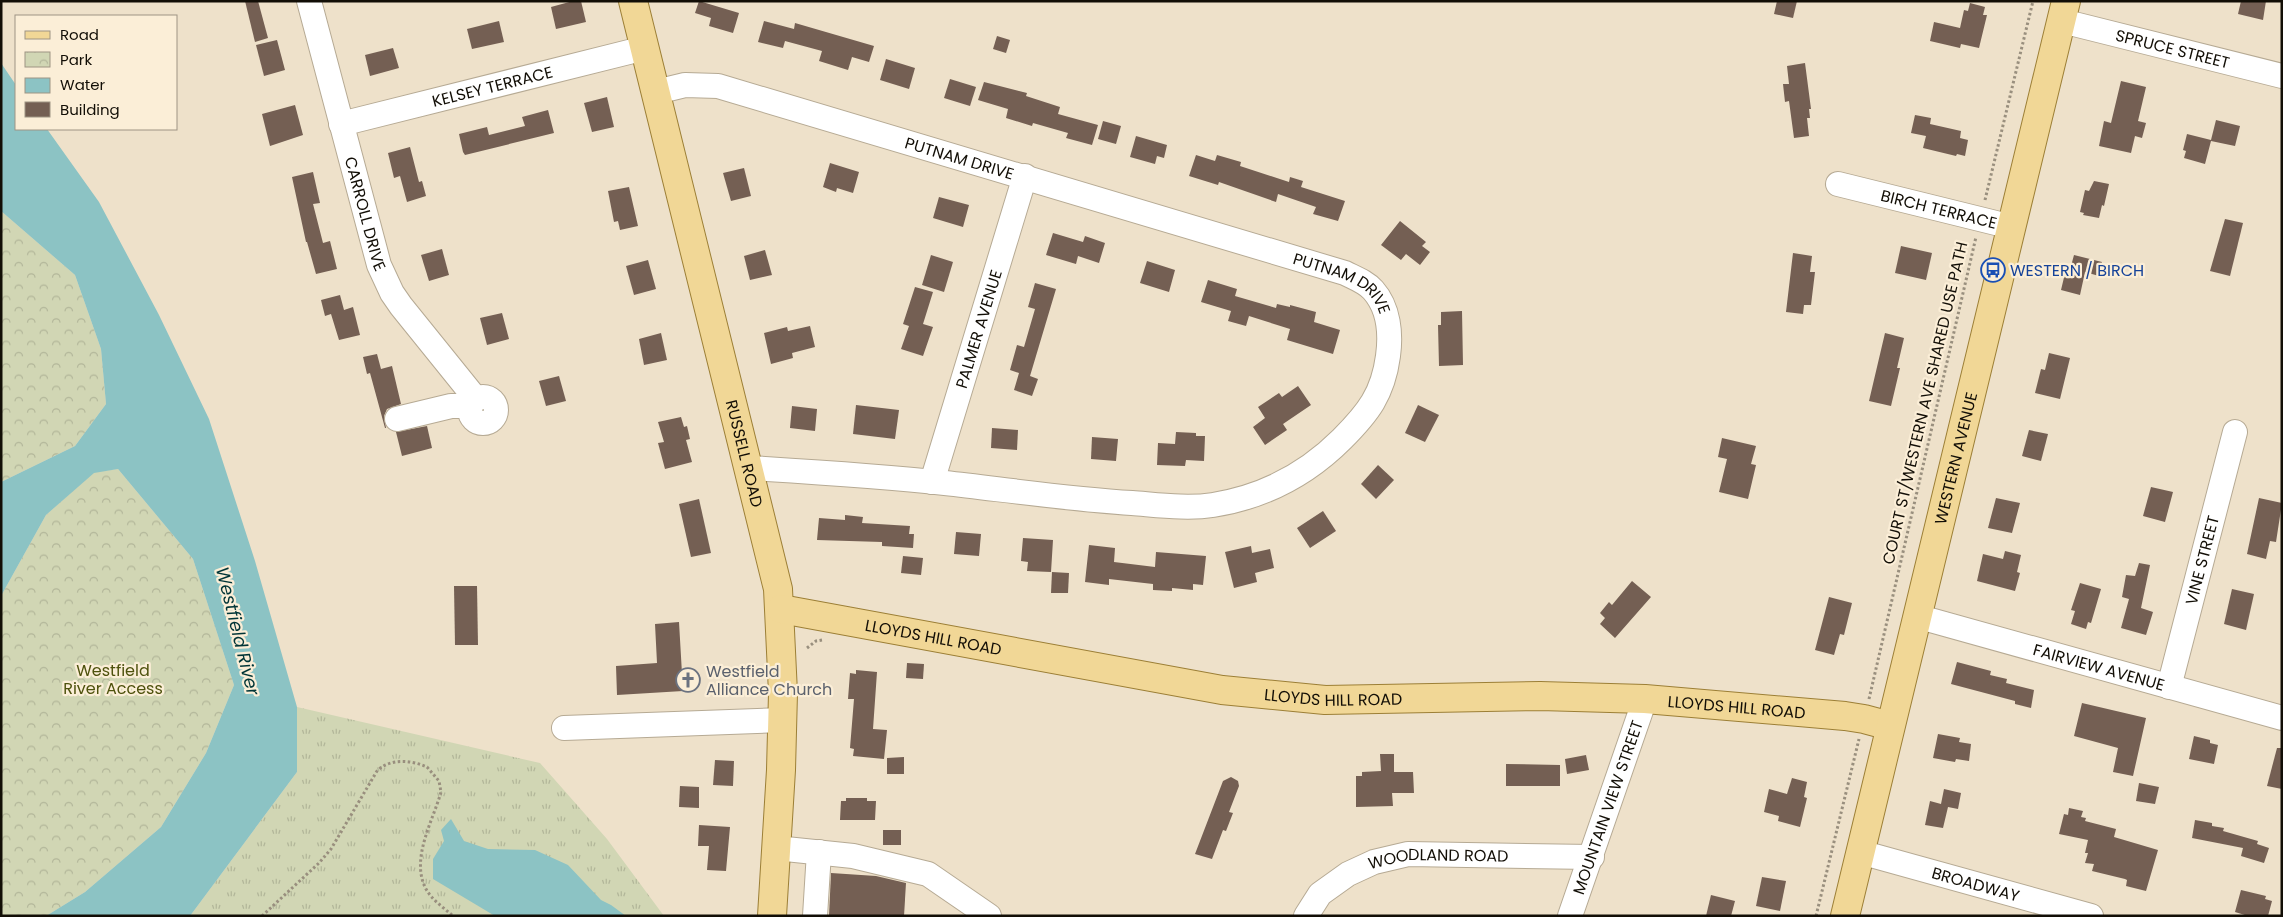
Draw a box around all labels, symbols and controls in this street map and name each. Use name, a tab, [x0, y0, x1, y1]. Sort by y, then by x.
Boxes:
legend	[15, 15, 178, 130]
street label: SPRUCE STREET	[2113, 23, 2232, 74]
text: Road	[60, 24, 99, 45]
text: Park	[60, 49, 92, 70]
street label: KELSEY TERRACE	[430, 60, 555, 112]
text: Water	[60, 74, 106, 95]
text: Building	[60, 99, 120, 120]
street label: PUTNAM DRIVE	[902, 131, 1017, 185]
street label: CARROLL DRIVE	[339, 154, 392, 275]
street label: BIRCH TERRACE	[1878, 184, 1999, 234]
street label: COURT ST/WESTERN AVE SHARED USE PATH	[1877, 239, 1973, 567]
street label: PUTNAM DRIVE	[1290, 247, 1396, 317]
bus stop icon: WESTERN / BIRCH	[1980, 257, 2006, 283]
place label: WESTERN / BIRCH	[2010, 259, 2144, 282]
street label: PALMER AVENUE	[950, 267, 1007, 391]
street label: WESTERN AVENUE	[1928, 390, 1983, 527]
street label: RUSSELL ROAD	[720, 397, 769, 510]
street label: VINE STREET	[2179, 513, 2224, 607]
water label: Westfield River	[210, 564, 266, 699]
street label: LLOYDS HILL ROAD	[863, 613, 1004, 661]
street label: FAIRVIEW AVENUE	[2031, 638, 2167, 696]
park label: Westfield River Access	[63, 659, 163, 700]
place label: Westfield Alliance Church	[706, 660, 832, 701]
church icon: Westfield Alliance Church	[675, 667, 701, 693]
street label: LLOYDS HILL ROAD	[1263, 683, 1403, 712]
street label: LLOYDS HILL ROAD	[1667, 689, 1807, 724]
street label: MOUNTAIN VIEW STREET	[1567, 717, 1648, 898]
street label: WOODLAND ROAD	[1366, 843, 1509, 874]
street label: BROADWAY	[1929, 861, 2023, 907]

